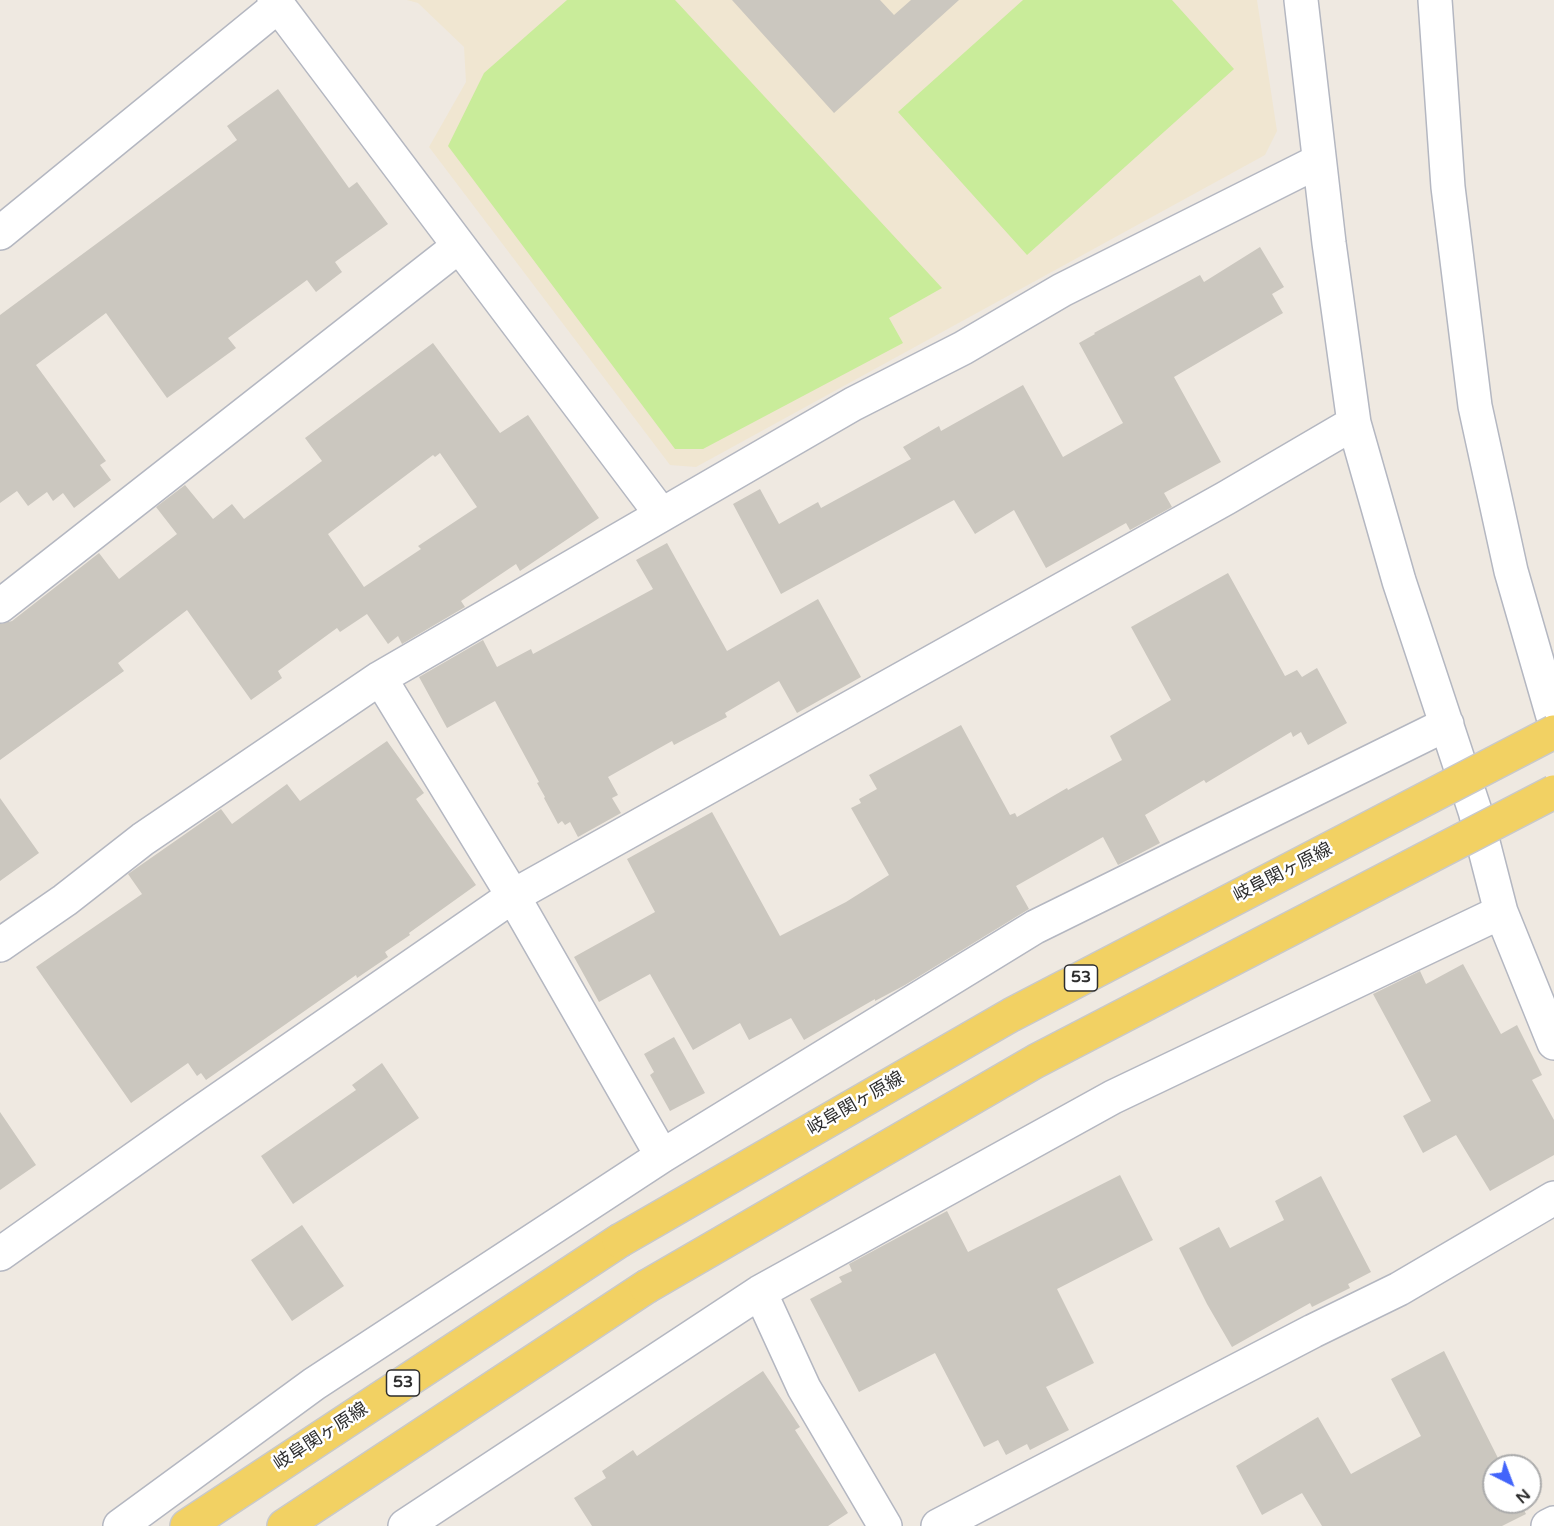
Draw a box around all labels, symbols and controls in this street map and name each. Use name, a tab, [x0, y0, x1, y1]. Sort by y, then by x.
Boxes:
street label: 岐阜関ヶ原線	[1230, 839, 1336, 907]
road number: 53	[1064, 965, 1098, 991]
street label: 岐阜関ヶ原線	[804, 1068, 908, 1140]
road number: 53	[386, 1370, 420, 1396]
street label: 岐阜関ヶ原線	[270, 1399, 372, 1475]
north arrow	[1482, 1454, 1542, 1514]
text: N	[1511, 1484, 1534, 1508]

